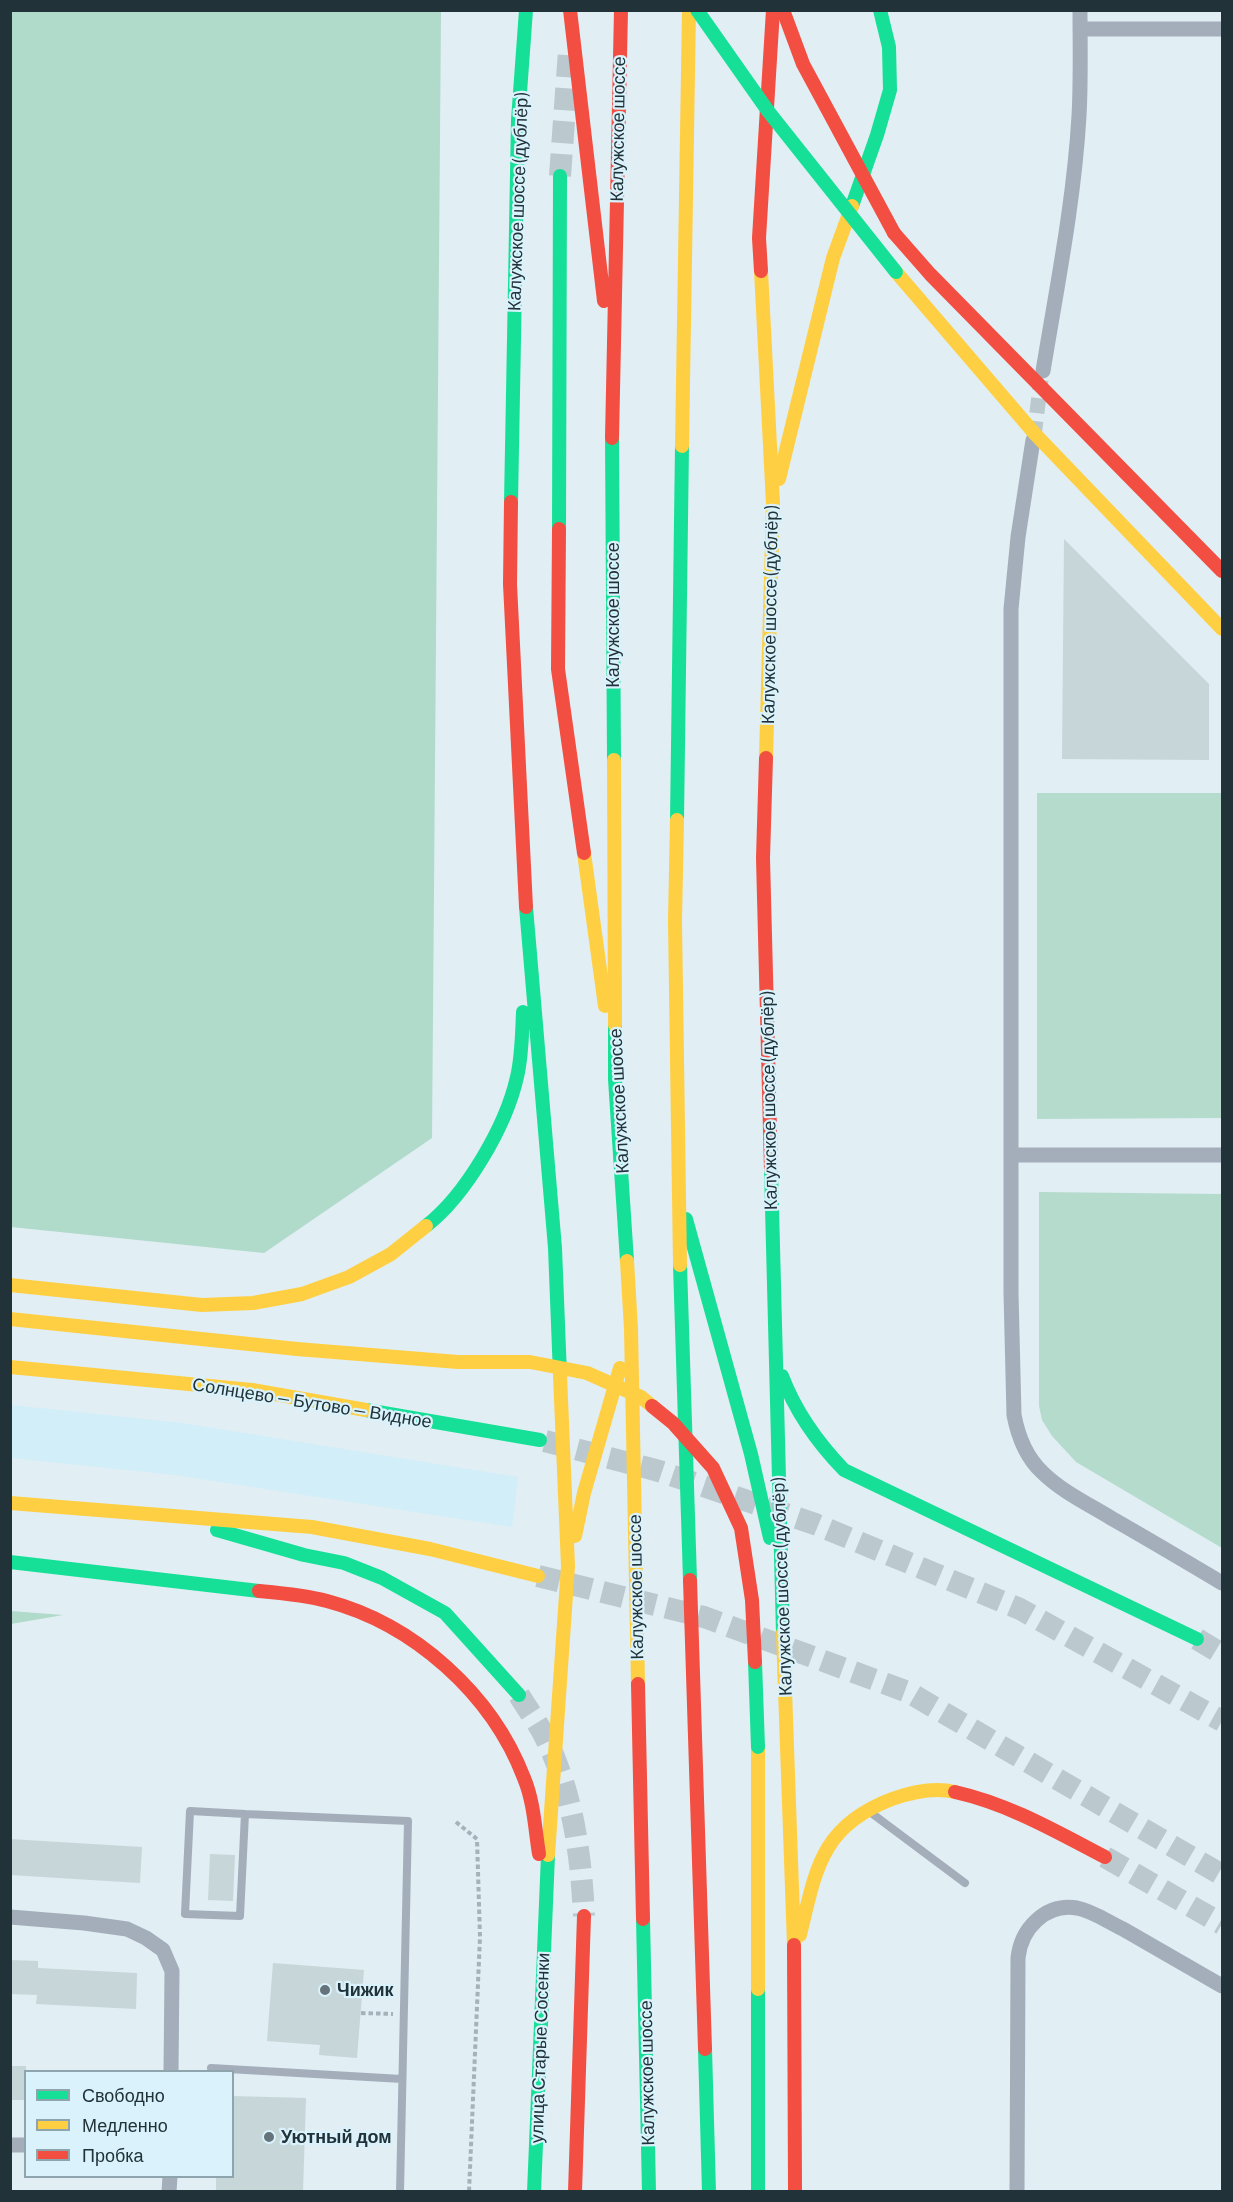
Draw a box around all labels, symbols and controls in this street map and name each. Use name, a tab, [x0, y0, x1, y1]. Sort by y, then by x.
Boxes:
street label: Калужское шоссе	[606, 56, 630, 202]
street label: Калужское шоссе (дублёр)	[503, 93, 533, 311]
street label: Калужское шоссе (дублёр)	[757, 506, 783, 724]
street label: Калужское шоссе	[602, 542, 624, 688]
street label: Калужское шоссе (дублёр)	[756, 992, 782, 1210]
street label: Калужское шоссе	[604, 1028, 634, 1174]
street label: Солнцево — Бутово — Видное	[191, 1373, 433, 1433]
street label: Калужское шоссе (дублёр)	[767, 1478, 797, 1696]
street label: Калужское шоссе	[624, 1514, 648, 1660]
street label: улица Старые Сосенки	[526, 1952, 554, 2144]
place label: Чижик	[337, 1979, 394, 2001]
marker: Чижик	[318, 1983, 332, 1997]
street label: Калужское шоссе	[635, 2000, 659, 2146]
legend	[24, 2070, 234, 2178]
text: Свободно	[82, 2084, 165, 2106]
text: Медленно	[82, 2114, 168, 2136]
place label: Уютный дом	[281, 2126, 392, 2148]
marker: Уютный дом	[262, 2130, 276, 2144]
text: Пробка	[82, 2144, 144, 2166]

